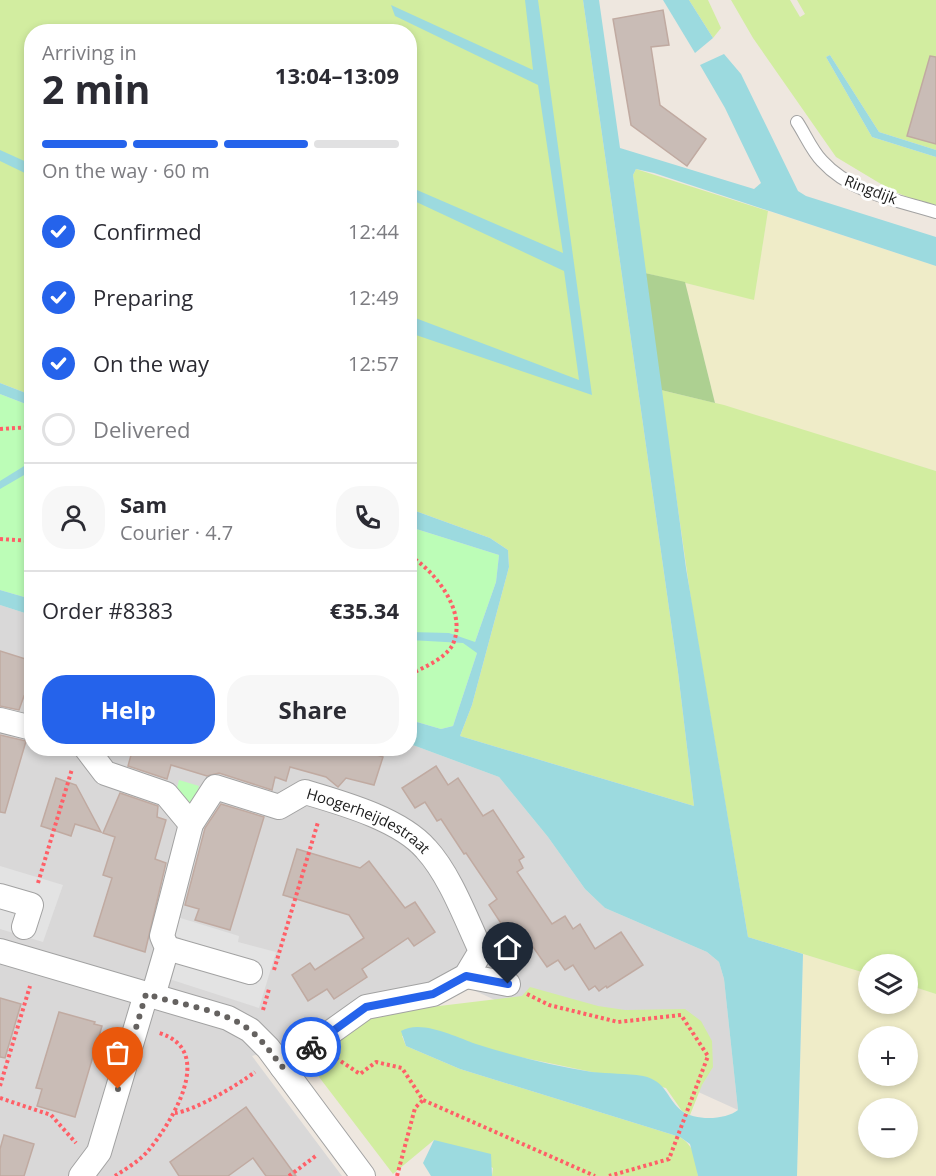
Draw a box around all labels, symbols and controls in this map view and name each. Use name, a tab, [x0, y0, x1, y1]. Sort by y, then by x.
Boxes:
text: Arriving in	[42, 39, 137, 66]
text: 13:04–13:09	[275, 60, 399, 90]
text: 2 min	[42, 62, 150, 115]
text: On the way · 60 m	[42, 157, 210, 184]
street label: Ringdijk	[842, 170, 900, 208]
icon: check	[42, 215, 75, 248]
text: Confirmed	[93, 216, 202, 246]
text: 12:44	[348, 218, 399, 245]
icon: check	[42, 281, 75, 314]
text: Preparing	[93, 282, 193, 312]
text: 12:49	[348, 284, 399, 311]
icon: check	[42, 347, 75, 380]
text: On the way	[93, 348, 209, 378]
text: 12:57	[348, 350, 399, 377]
text: Delivered	[93, 414, 191, 444]
button: person	[42, 486, 105, 549]
button: phone	[336, 486, 399, 549]
text: Sam	[120, 489, 167, 519]
text: Courier · 4.7	[120, 519, 233, 546]
text: Order #8383	[42, 595, 173, 625]
text: €35.34	[330, 595, 399, 625]
button: Help	[42, 675, 215, 744]
button: Share	[227, 675, 399, 744]
street label: Hoogerheijdestraat	[304, 783, 435, 857]
pin	[482, 922, 533, 984]
icon: home	[491, 931, 524, 964]
map controls	[858, 954, 918, 1158]
button: layers	[858, 954, 918, 1014]
courier	[281, 1017, 341, 1077]
button: +	[858, 1026, 918, 1086]
pin	[92, 1027, 143, 1089]
icon: bike	[295, 1031, 328, 1064]
icon: bag	[101, 1036, 134, 1069]
button: −	[858, 1098, 918, 1158]

